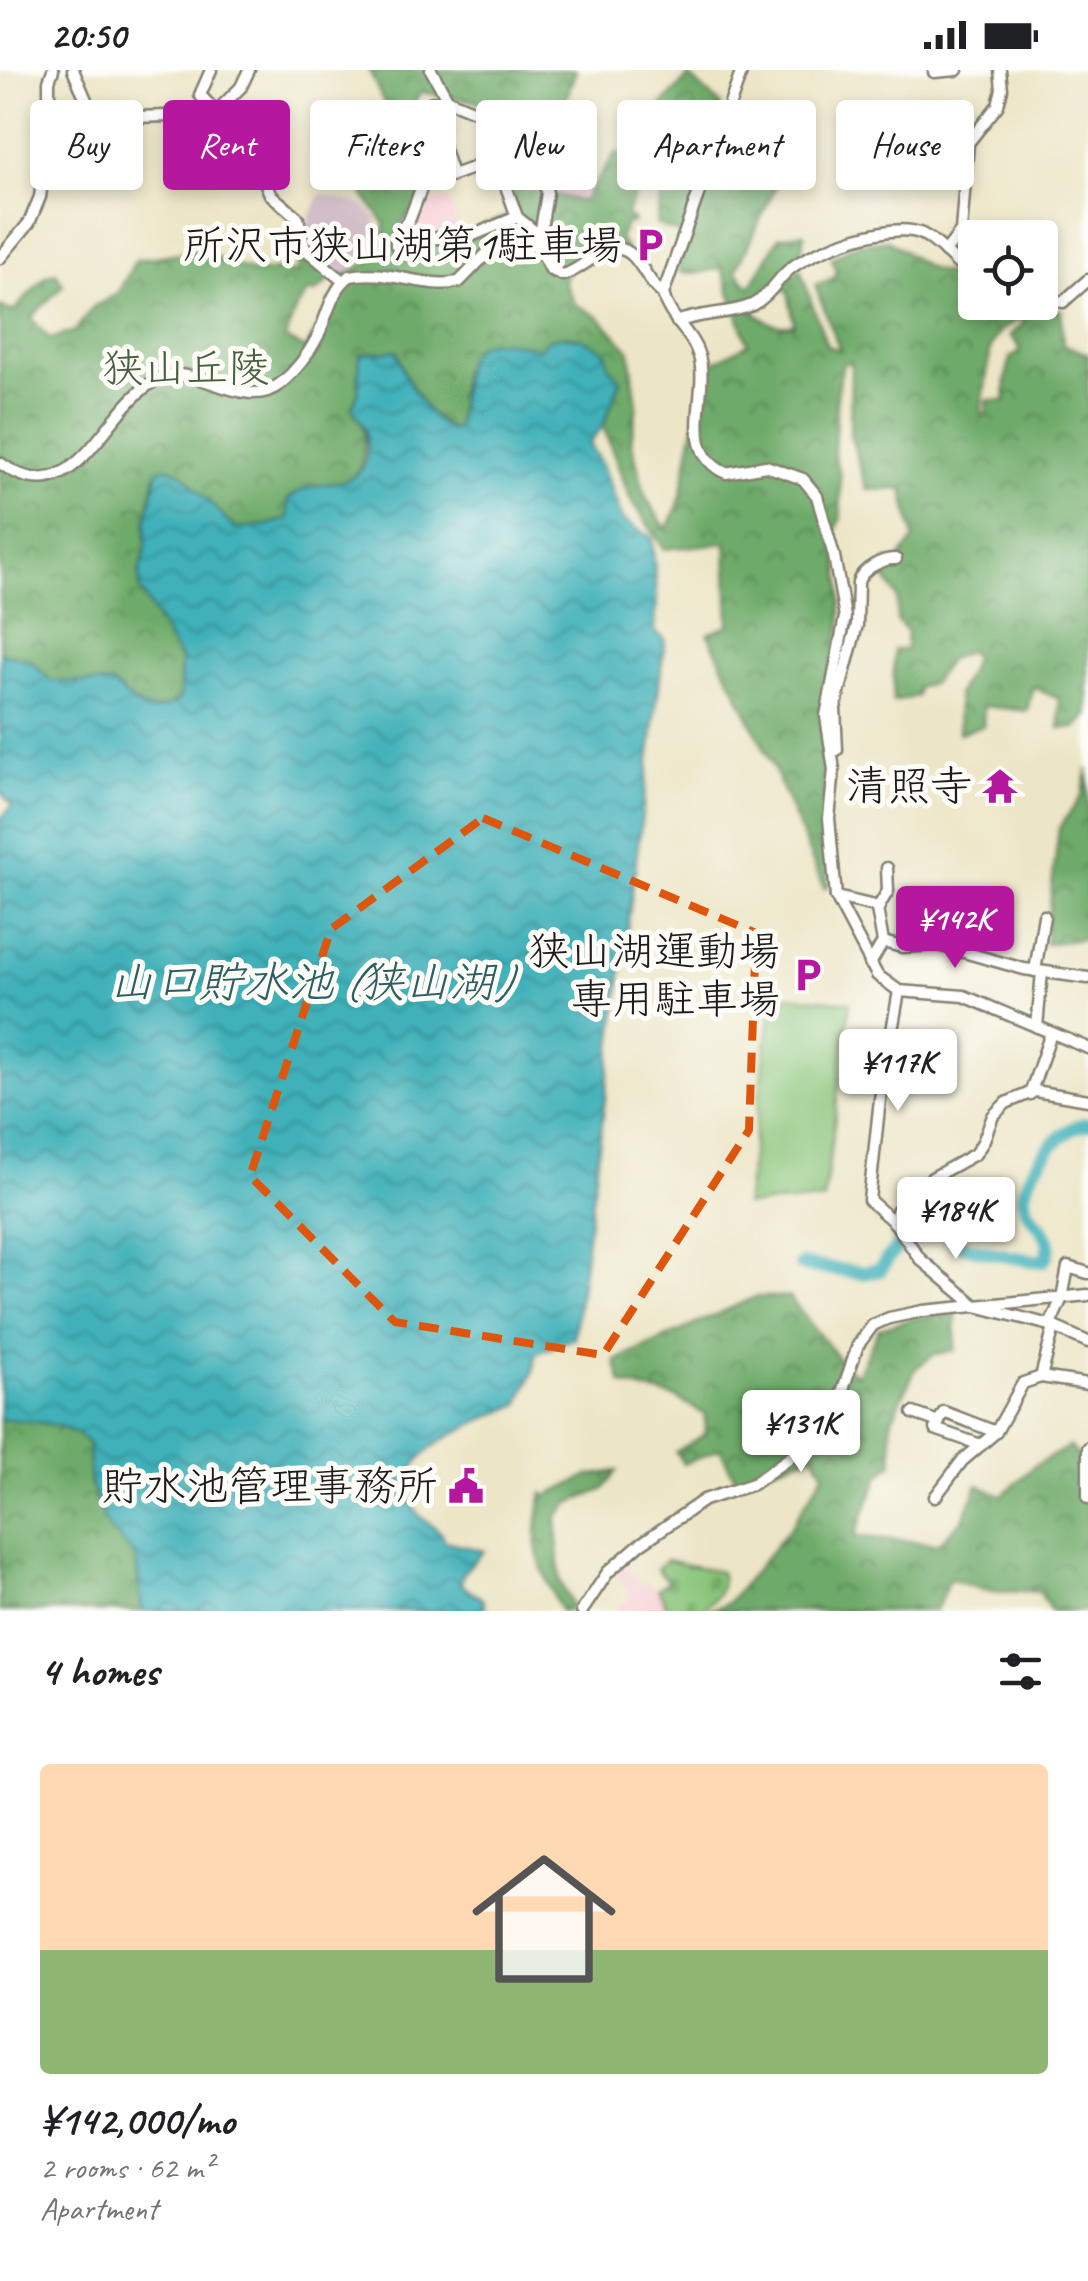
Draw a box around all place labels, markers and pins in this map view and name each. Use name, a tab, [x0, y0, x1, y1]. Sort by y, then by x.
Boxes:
place label: 所沢市狭山湖第1駐車場	[183, 219, 622, 272]
parking icon: 所沢市狭山湖第1駐車場	[631, 226, 669, 264]
place label: 清照寺	[846, 760, 972, 813]
temple icon: 清照寺	[981, 767, 1019, 805]
pin: ¥142K	[885, 886, 1025, 971]
place label: 狭山湖運動場 専用駐車場	[528, 925, 780, 1026]
parking icon: 狭山湖運動場 専用駐車場	[789, 956, 827, 994]
pin: ¥117K	[828, 1029, 968, 1114]
pin: ¥184K	[886, 1177, 1026, 1262]
pin: ¥131K	[731, 1390, 871, 1475]
place label: 貯水池管理事務所	[102, 1460, 438, 1513]
public building icon: 貯水池管理事務所	[447, 1467, 485, 1505]

